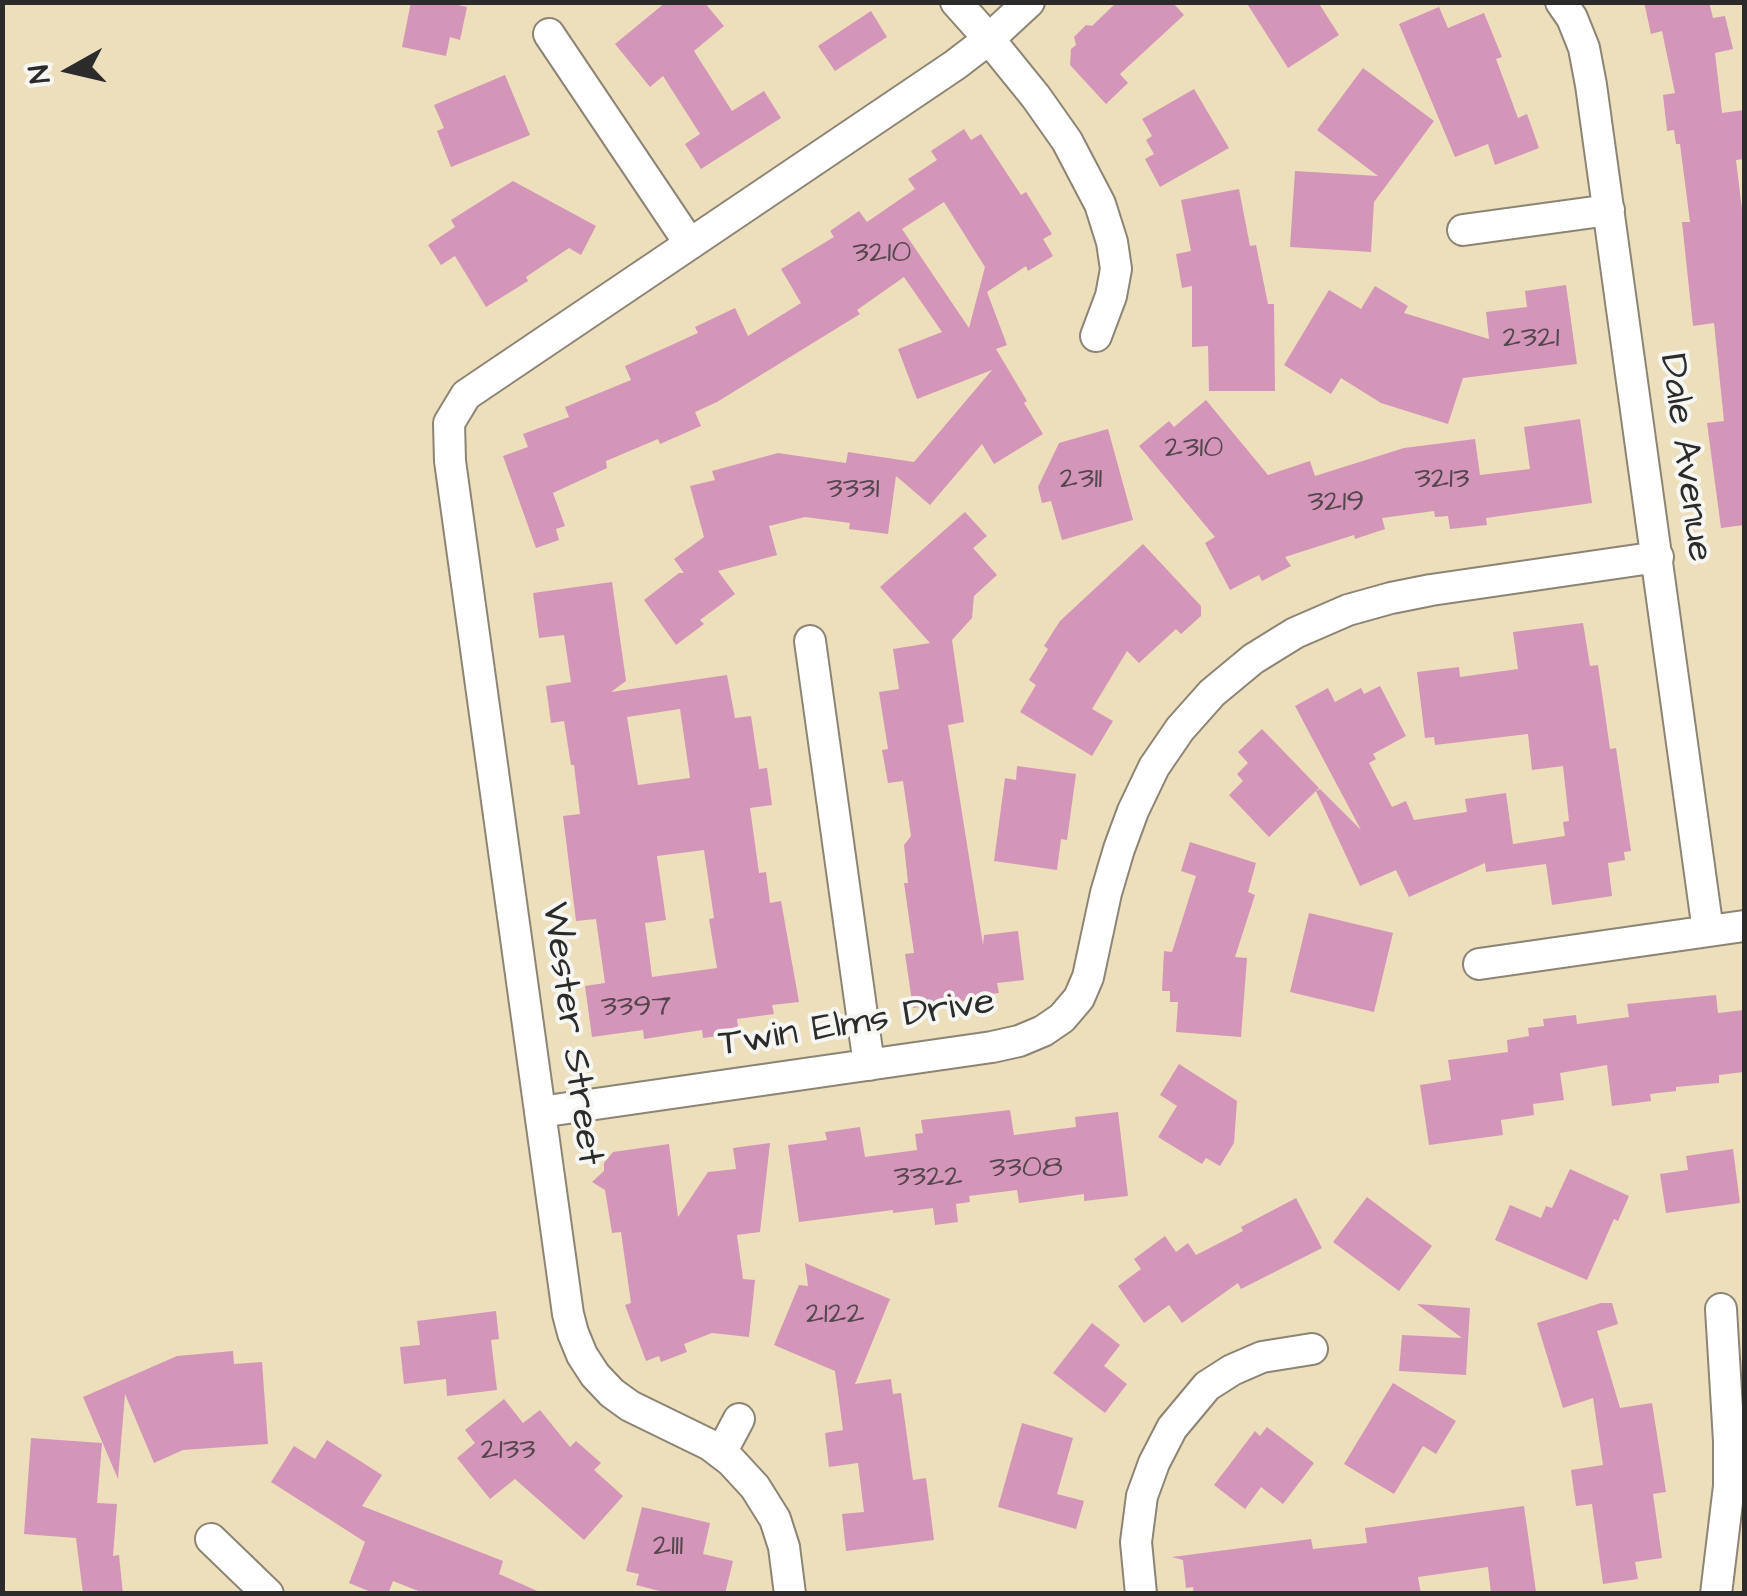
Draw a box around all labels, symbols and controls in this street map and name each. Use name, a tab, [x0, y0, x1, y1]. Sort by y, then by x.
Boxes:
north arrow	[20, 20, 120, 120]
text: N	[19, 63, 60, 86]
house number: 3210	[853, 235, 911, 273]
house number: 2321	[1502, 320, 1560, 358]
street label: Dale Avenue	[1647, 351, 1721, 565]
house number: 2310	[1165, 430, 1223, 468]
house number: 2311	[1060, 461, 1102, 499]
house number: 3213	[1415, 461, 1469, 499]
house number: 3331	[827, 471, 879, 509]
house number: 3219	[1308, 484, 1364, 522]
street label: Wester Street	[529, 900, 611, 1168]
street label: Twin Elms Drive	[716, 981, 998, 1069]
house number: 3397	[601, 989, 671, 1027]
house number: 3308	[989, 1150, 1063, 1188]
house number: 3322	[893, 1159, 963, 1197]
house number: 2122	[805, 1296, 865, 1334]
house number: 2133	[481, 1432, 535, 1470]
house number: 2111	[653, 1528, 683, 1566]

